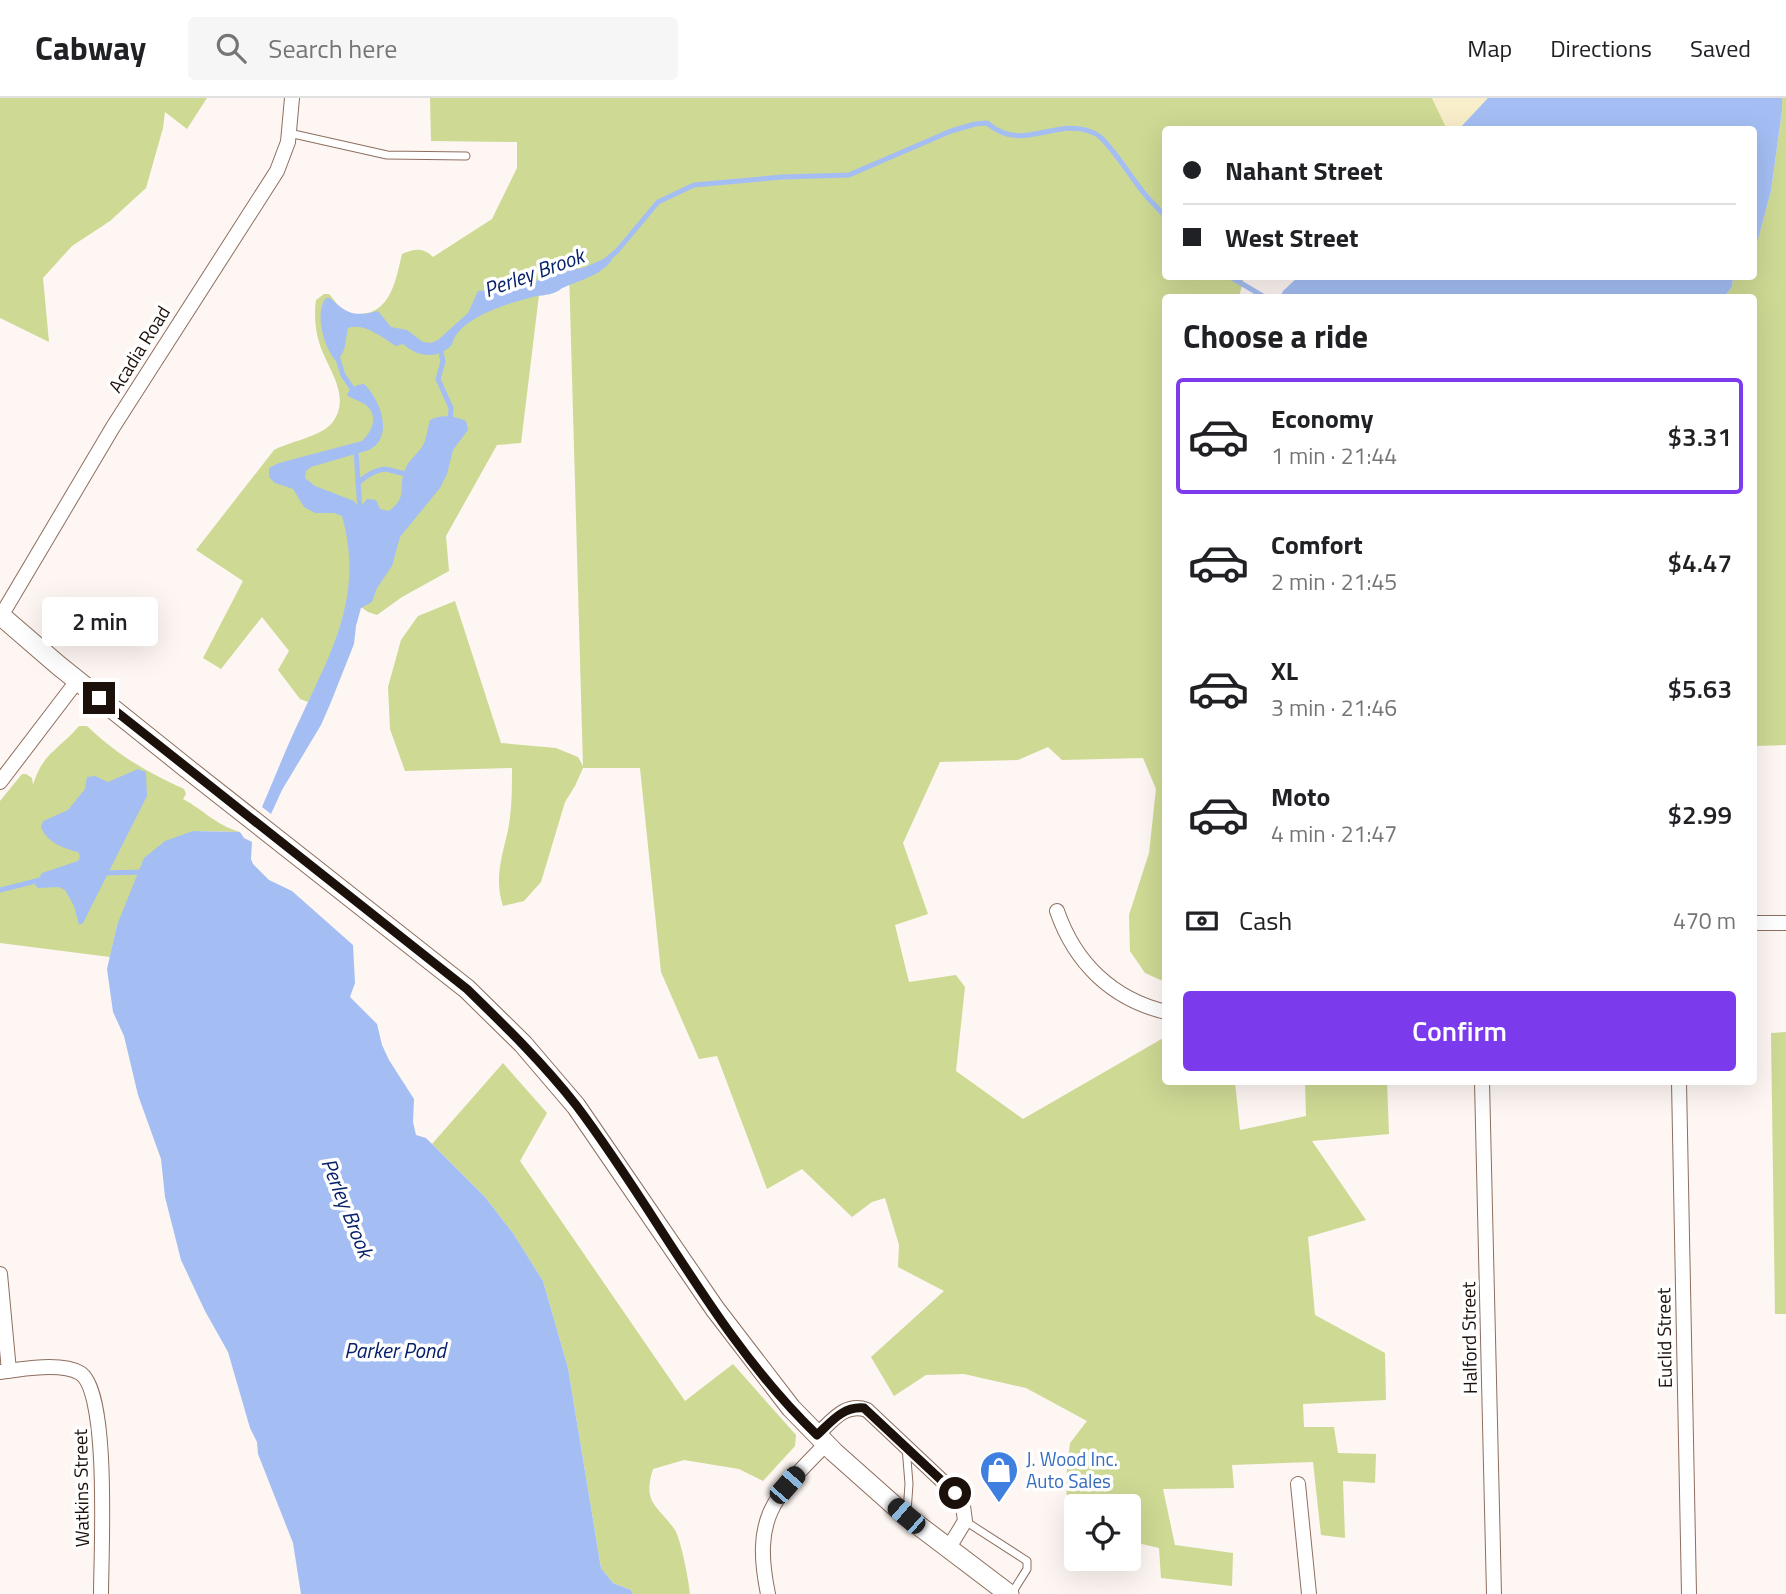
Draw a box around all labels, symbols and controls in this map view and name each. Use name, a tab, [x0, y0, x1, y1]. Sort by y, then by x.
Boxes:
search box	[188, 17, 678, 80]
text: Cabway	[35, 23, 146, 73]
icon: search	[212, 29, 250, 67]
text: Search here	[268, 29, 397, 68]
text: Map	[1467, 30, 1512, 66]
text: Directions	[1550, 30, 1652, 66]
text: Saved	[1690, 30, 1751, 66]
text: Nahant Street	[1225, 151, 1383, 190]
text: West Street	[1225, 218, 1359, 257]
water label: Perley Brook	[479, 238, 591, 305]
street label: Acadia Road	[100, 299, 177, 398]
text: Choose a ride	[1183, 312, 1368, 360]
text: Economy	[1271, 399, 1373, 438]
icon: car	[1187, 405, 1250, 468]
text: $3.31	[1668, 417, 1732, 456]
text: 1 min · 21:44	[1271, 438, 1397, 473]
text: Comfort	[1271, 525, 1363, 564]
icon: car	[1187, 531, 1250, 594]
text: $4.47	[1668, 543, 1732, 582]
text: 2 min · 21:45	[1271, 564, 1397, 599]
callout: 2 min	[41, 596, 157, 646]
text: 2 min	[72, 604, 128, 639]
text: XL	[1271, 651, 1298, 690]
icon: car	[1187, 657, 1250, 720]
text: $5.63	[1668, 669, 1732, 708]
route end	[83, 682, 115, 714]
text: 3 min · 21:46	[1271, 690, 1397, 725]
text: Moto	[1271, 777, 1330, 816]
icon: car	[1187, 783, 1250, 846]
text: $2.99	[1668, 795, 1732, 834]
text: 4 min · 21:47	[1271, 816, 1397, 851]
text: Cash	[1239, 901, 1292, 940]
icon: cash	[1183, 902, 1221, 940]
text: 470 m	[1673, 903, 1736, 938]
button: Confirm	[1183, 991, 1736, 1071]
water label: Perley Brook	[313, 1153, 383, 1265]
street label: Halford Street	[1453, 1281, 1484, 1394]
street label: Euclid Street	[1648, 1287, 1679, 1389]
water label: Parker Pond	[344, 1334, 448, 1366]
street label: Watkins Street	[65, 1428, 96, 1547]
place label: J. Wood Inc. Auto Sales	[1026, 1444, 1118, 1495]
shop icon: J. Wood Inc. Auto Sales	[978, 1449, 1020, 1504]
car	[766, 1462, 809, 1508]
route start	[939, 1477, 971, 1509]
car	[884, 1494, 929, 1538]
map controls	[1064, 1494, 1141, 1571]
button: locate	[1064, 1494, 1141, 1571]

